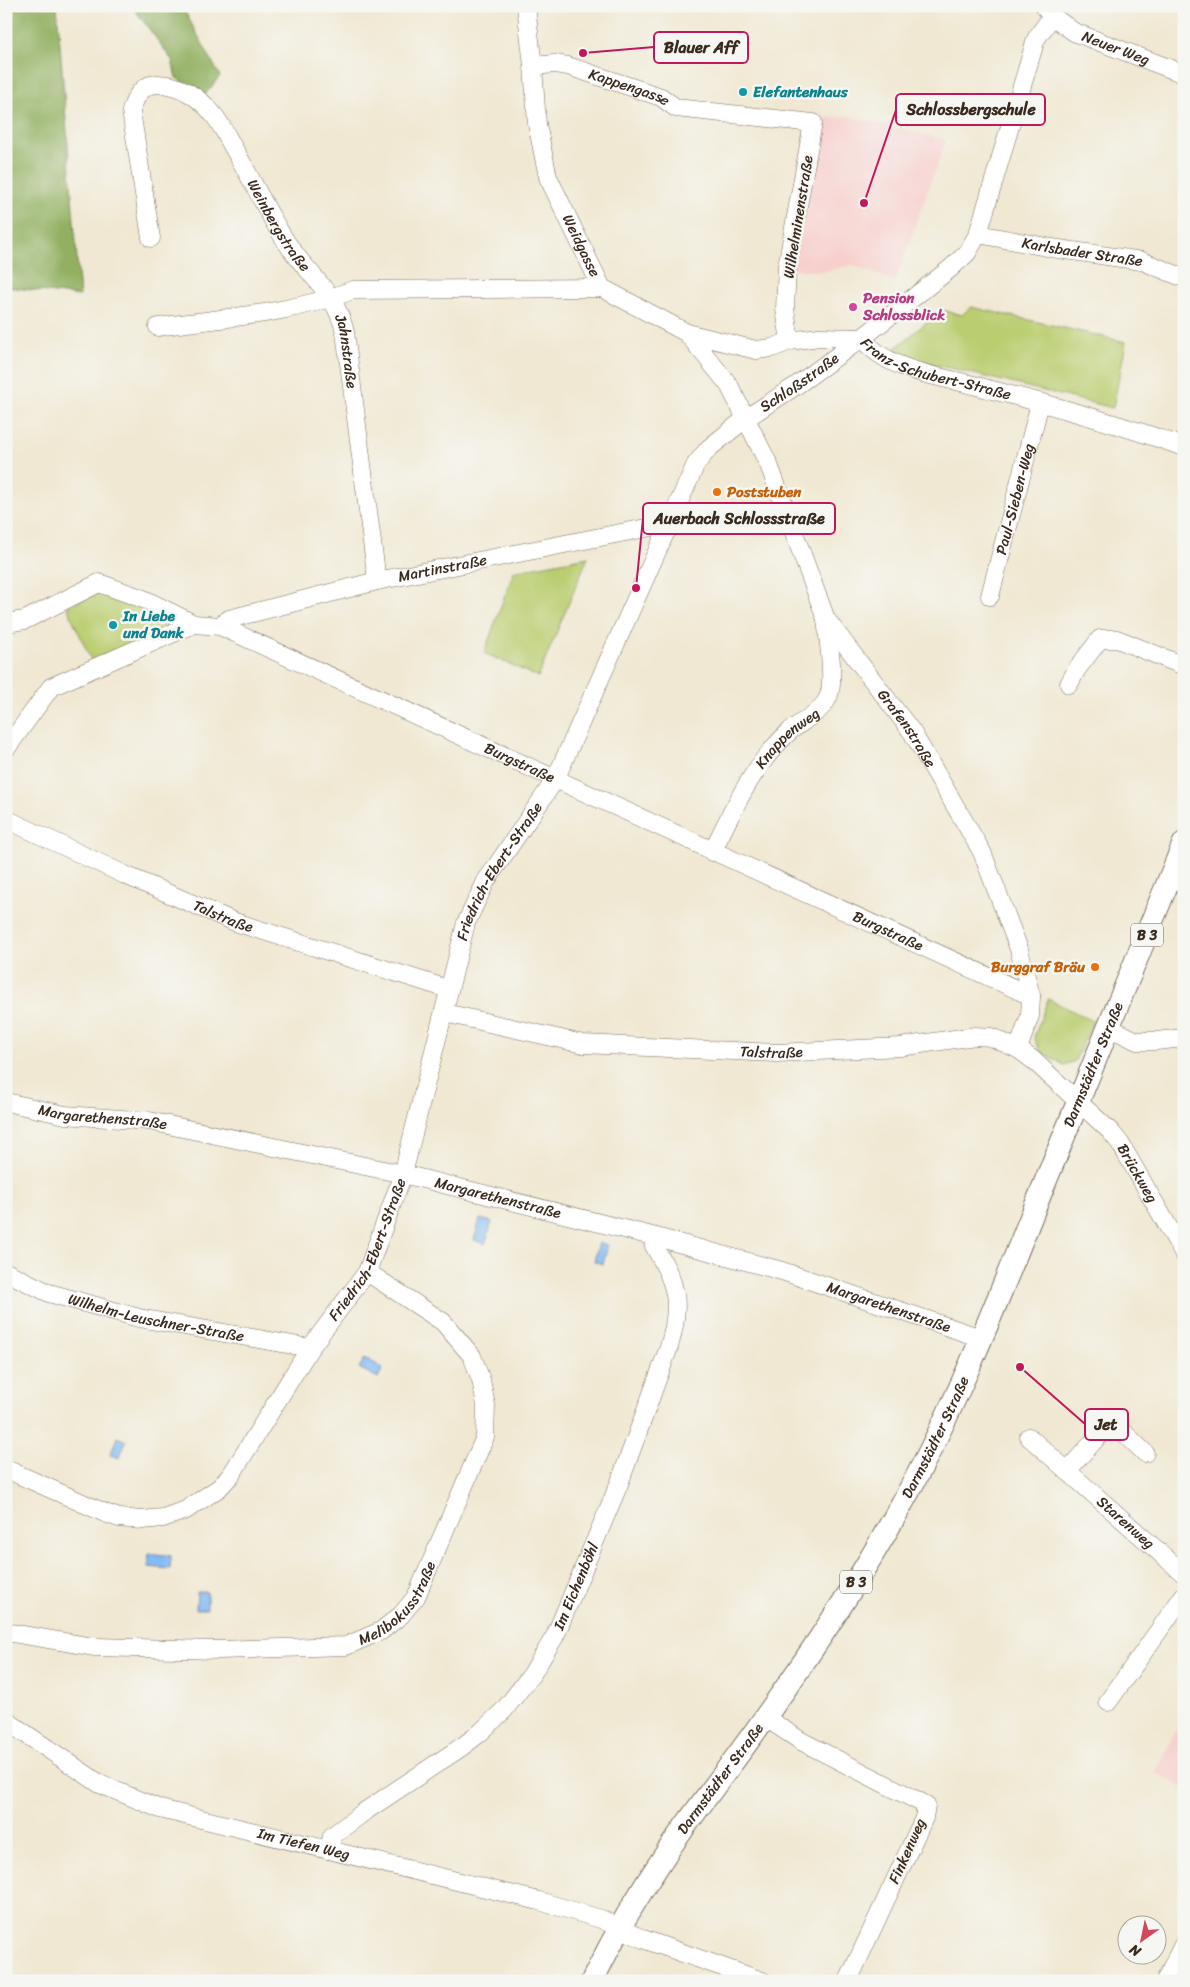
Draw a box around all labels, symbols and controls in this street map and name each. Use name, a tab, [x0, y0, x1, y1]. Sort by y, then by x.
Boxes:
street label: Neuer Weg	[1078, 23, 1154, 73]
callout: Blauer Aff	[654, 32, 748, 63]
text: Blauer Aff	[664, 33, 741, 62]
street label: Kappengasse	[585, 61, 676, 113]
place label: Elefantenhaus	[753, 79, 849, 105]
marker: Elefantenhaus	[737, 86, 749, 98]
callout: Schlossbergschule	[896, 94, 1045, 125]
text: Schlossbergschule	[905, 95, 1037, 124]
street label: Wilhelminenstraße	[775, 154, 821, 280]
street label: Weinbergstraße	[240, 174, 318, 278]
street label: Weidgasse	[555, 210, 608, 282]
street label: Karlsbader Straße	[1020, 230, 1145, 274]
place label: Pension Schlossblick	[862, 285, 945, 328]
marker: Pension Schlossblick	[847, 301, 859, 313]
street label: Jahnstraße	[327, 309, 365, 390]
street label: Franz-Schubert-Straße	[854, 331, 1014, 408]
street label: Schloßstraße	[754, 346, 845, 419]
street label: Paul-Sieben-Weg	[988, 440, 1042, 558]
place label: Poststuben	[727, 479, 802, 505]
marker: Poststuben	[711, 486, 723, 498]
callout: Auerbach Schlossstraße	[643, 503, 835, 534]
text: Auerbach Schlossstraße	[652, 504, 825, 533]
street label: Martinstraße	[396, 547, 489, 590]
place label: In Liebe und Dank	[122, 603, 185, 646]
marker: In Liebe und Dank	[107, 619, 119, 631]
street label: Grafenstraße	[871, 683, 943, 773]
street label: Knappenweg	[748, 701, 826, 775]
street label: Burgstraße	[480, 735, 559, 790]
street label: Friedrich-Ebert-Straße	[449, 796, 550, 943]
street label: Talstraße	[189, 892, 256, 940]
street label: Burgstraße	[848, 903, 928, 958]
road number: B 3	[1131, 924, 1163, 946]
place label: Burggraf Bräu	[991, 954, 1086, 980]
marker: Burggraf Bräu	[1089, 961, 1101, 973]
street label: Darmstädter Straße	[1056, 998, 1131, 1131]
street label: Talstraße	[739, 1038, 803, 1066]
street label: Margarethenstraße	[36, 1096, 169, 1137]
street label: Brückweg	[1110, 1139, 1165, 1208]
street label: Margarethenstraße	[432, 1169, 564, 1226]
street label: Friedrich-Ebert-Straße	[321, 1174, 414, 1327]
street label: Margarethenstraße	[823, 1274, 954, 1340]
street label: Wilhelm-Leuschner-Straße	[65, 1286, 246, 1349]
street label: Darmstädter Straße	[894, 1372, 976, 1503]
callout: Jet	[1085, 1409, 1128, 1440]
text: Jet	[1094, 1410, 1117, 1439]
street label: Starenweg	[1091, 1489, 1161, 1556]
street label: Im Eichenböhl	[546, 1538, 606, 1635]
street label: Melibokusstraße	[354, 1557, 443, 1652]
road number: B 3	[840, 1570, 872, 1594]
street label: Darmstädter Straße	[670, 1717, 770, 1840]
street label: Finkenweg	[881, 1814, 933, 1888]
street label: Im Tiefen Weg	[254, 1820, 353, 1868]
north arrow	[1118, 1914, 1168, 1964]
text: N	[1124, 1937, 1147, 1964]

